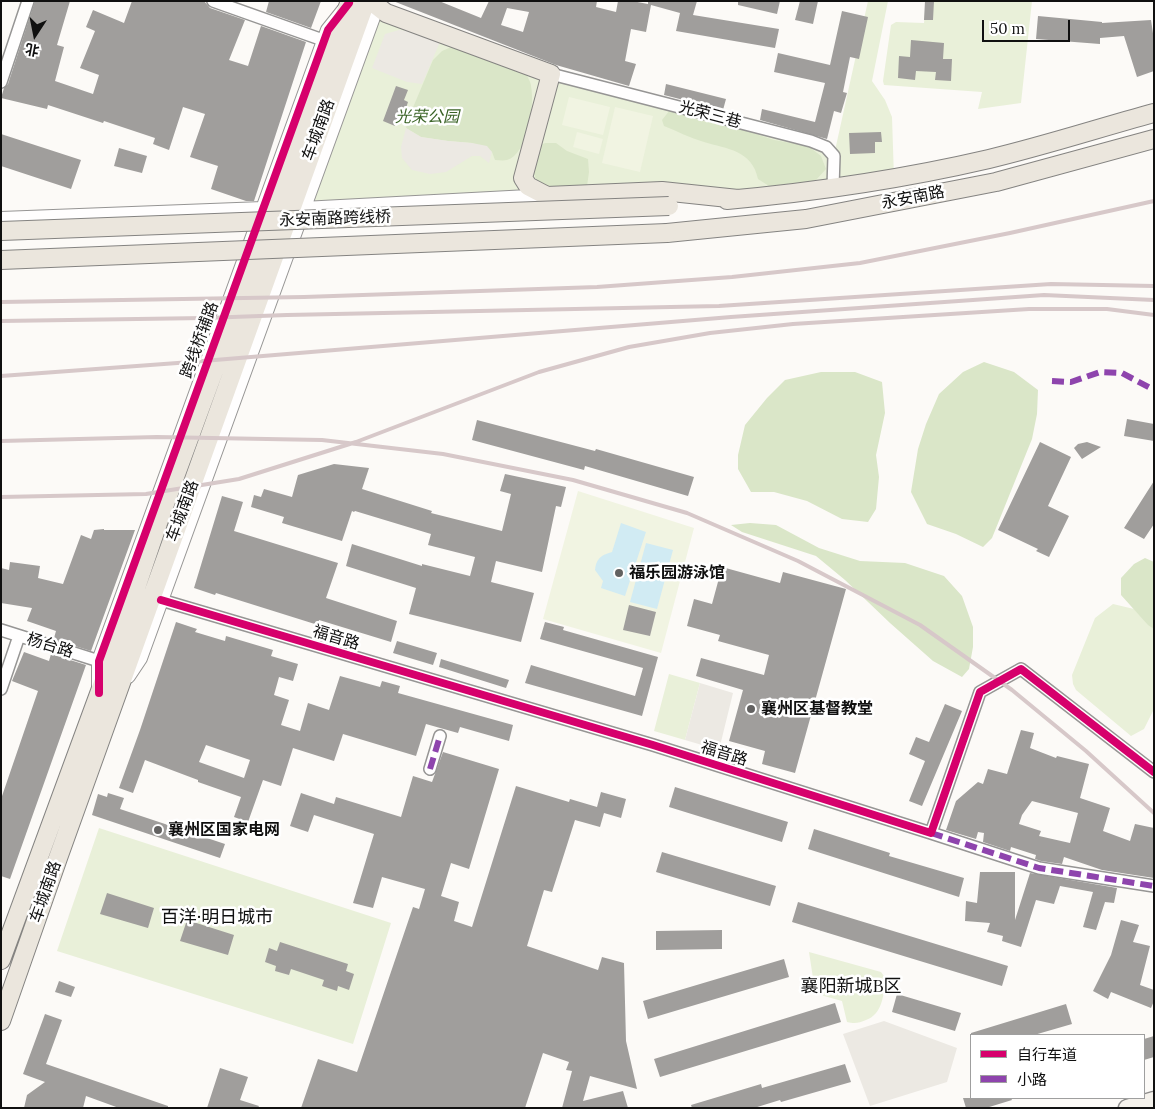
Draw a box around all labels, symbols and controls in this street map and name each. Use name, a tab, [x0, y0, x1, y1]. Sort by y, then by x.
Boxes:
north arrow	[10, 10, 60, 60]
scale bar	[985, 10, 1072, 42]
text: 50 m	[990, 19, 1025, 38]
text: 北	[24, 40, 41, 60]
street label: 车城南路	[299, 97, 339, 163]
street label: 光荣三巷	[677, 97, 743, 133]
park label: 光荣公园	[395, 107, 459, 127]
street label: 永安南路	[880, 182, 946, 214]
street label: 永安南路跨线桥	[279, 207, 391, 231]
street label: 跨线桥辅路	[177, 299, 223, 381]
street label: 车城南路	[163, 478, 203, 544]
place label: 福乐园游泳馆	[629, 563, 725, 583]
marker: 福乐园游泳馆	[613, 567, 625, 579]
street label: 福音路	[310, 622, 362, 654]
street label: 杨台路	[24, 630, 76, 662]
place label: 襄州区基督教堂	[761, 699, 873, 719]
marker: 襄州区基督教堂	[745, 703, 757, 715]
street label: 福音路	[698, 738, 750, 770]
place label: 襄州区国家电网	[168, 820, 280, 840]
marker: 襄州区国家电网	[152, 824, 164, 836]
street label: 车城南路	[27, 859, 65, 925]
district label: 百洋·明日城市	[161, 907, 273, 929]
district label: 襄阳新城B区	[800, 976, 902, 998]
legend	[970, 1034, 1145, 1099]
text: 自行车道	[1017, 1045, 1077, 1064]
text: 小路	[1017, 1070, 1047, 1089]

